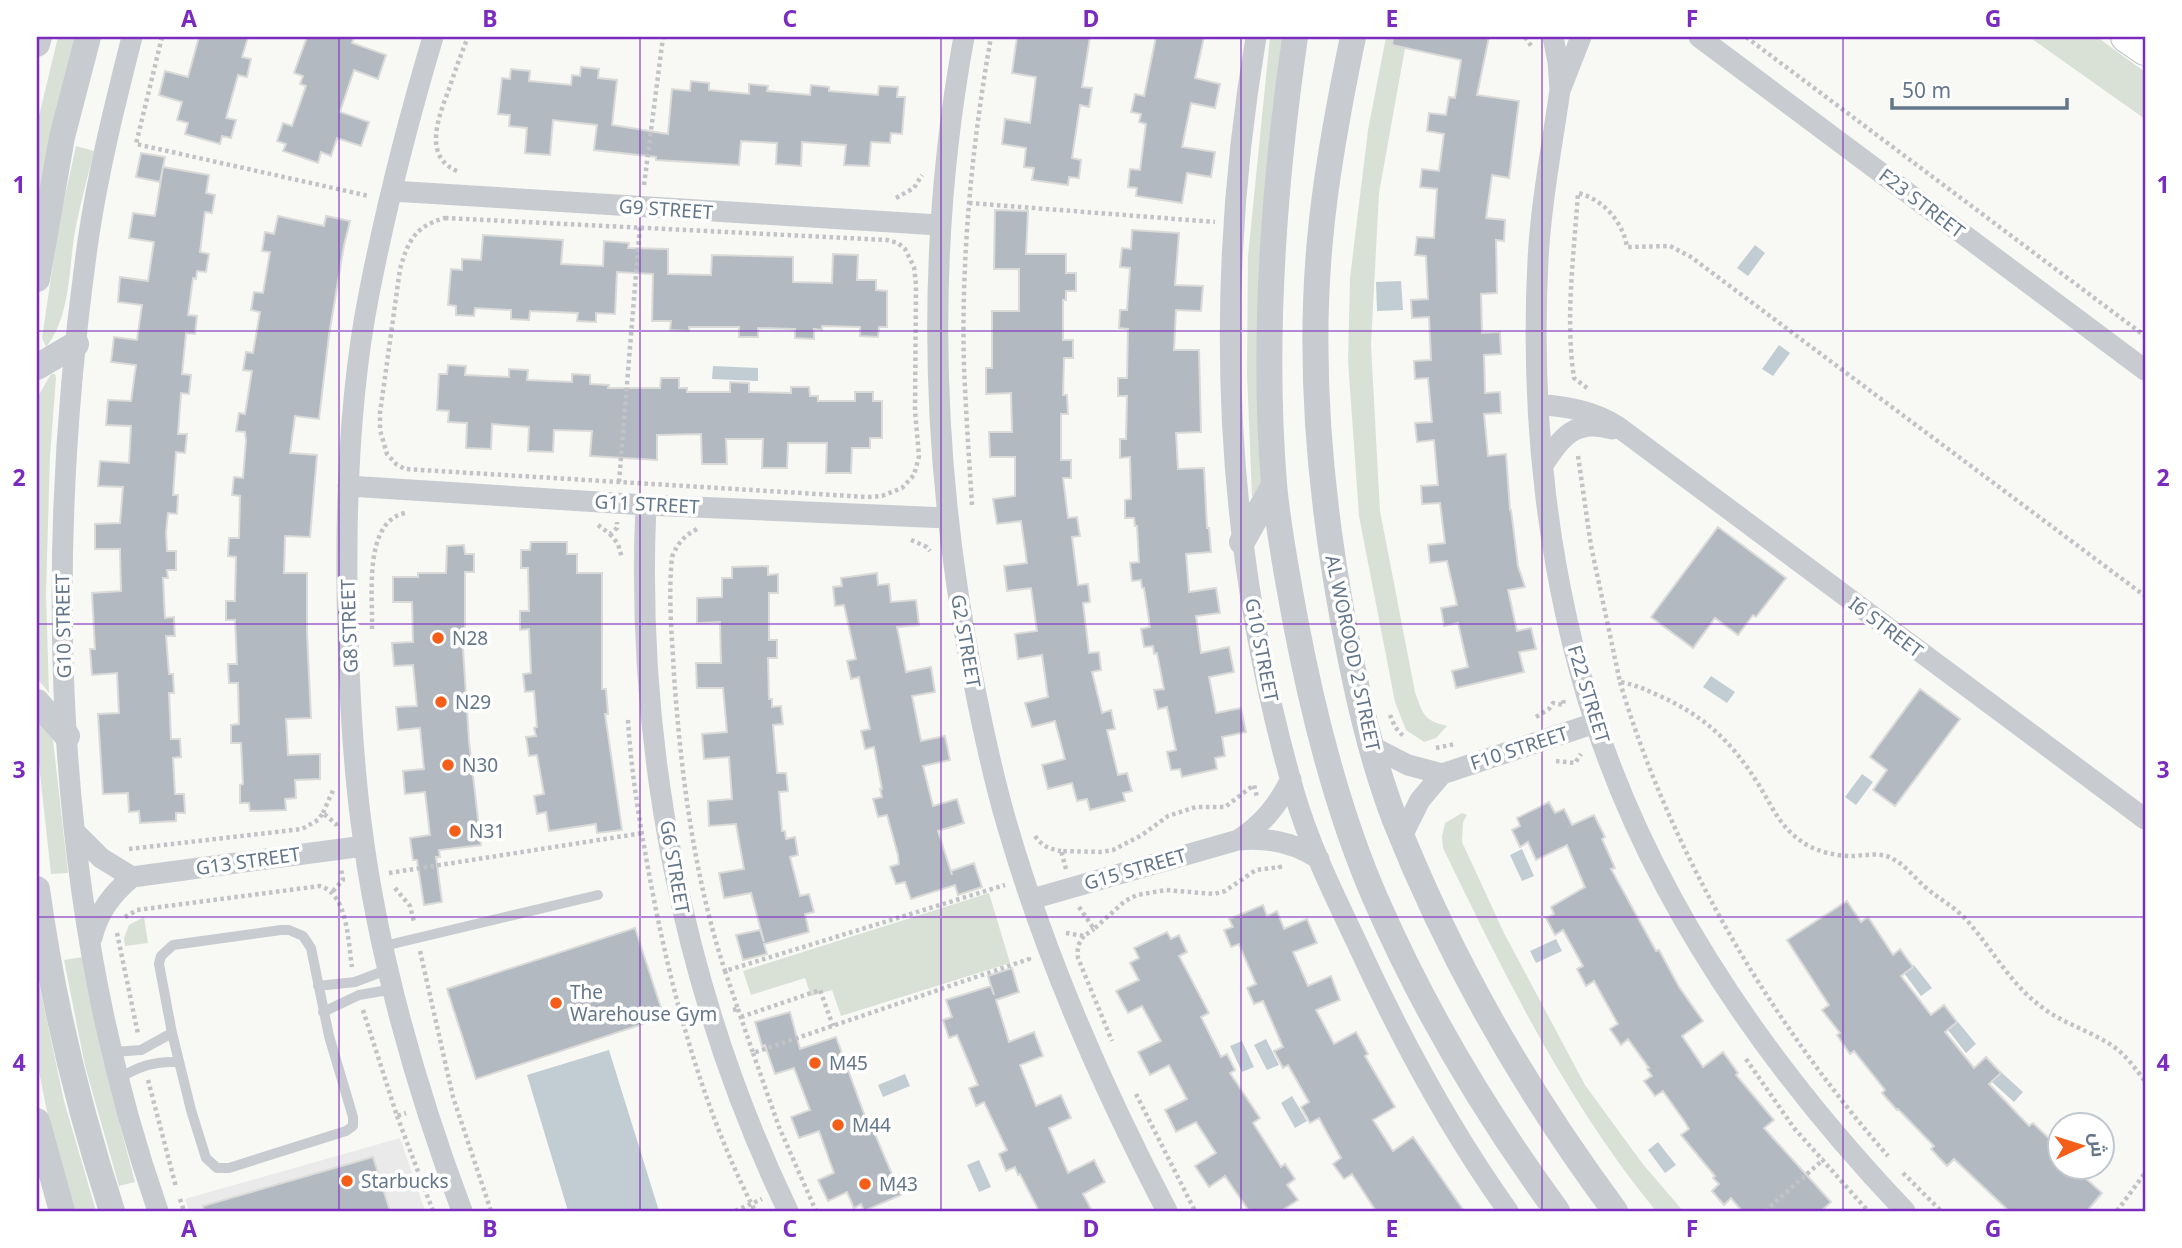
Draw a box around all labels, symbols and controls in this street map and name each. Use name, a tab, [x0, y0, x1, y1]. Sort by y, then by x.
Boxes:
text: A	[181, 2, 197, 34]
text: B	[482, 2, 498, 34]
text: C	[783, 2, 798, 34]
text: D	[1083, 2, 1099, 34]
text: E	[1386, 2, 1398, 34]
text: F	[1686, 2, 1698, 34]
text: G	[1985, 2, 2001, 34]
scale bar	[1892, 66, 2066, 110]
text: 50 m	[1902, 76, 1951, 104]
street label: F23 STREET	[1874, 162, 1971, 244]
text: 1	[12, 168, 26, 200]
text: 1	[2156, 168, 2170, 200]
street label: G9 STREET	[618, 193, 714, 225]
text: 2	[12, 461, 26, 493]
text: 2	[2156, 461, 2170, 493]
street label: G11 STREET	[594, 488, 701, 520]
street label: AL WOROOD 2 STREET	[1319, 552, 1387, 754]
street label: G10 STREET	[49, 573, 77, 679]
street label: G8 STREET	[334, 578, 364, 674]
street label: I6 STREET	[1844, 591, 1929, 664]
street label: G2 STREET	[945, 592, 987, 690]
street label: G10 STREET	[1239, 596, 1285, 704]
place label: N28	[452, 625, 488, 651]
marker: N28	[430, 630, 446, 646]
street label: F22 STREET	[1562, 642, 1616, 747]
place label: N29	[455, 689, 491, 715]
marker: N29	[433, 694, 449, 710]
street label: F10 STREET	[1467, 720, 1571, 776]
place label: N30	[462, 752, 498, 778]
text: 3	[12, 753, 26, 785]
text: 3	[2156, 753, 2170, 785]
marker: N30	[440, 757, 456, 773]
place label: N31	[469, 818, 505, 844]
street label: G6 STREET	[654, 818, 696, 916]
marker: N31	[447, 823, 463, 839]
street label: G13 STREET	[194, 841, 302, 881]
street label: G15 STREET	[1081, 842, 1189, 896]
place label: The Warehouse Gym	[570, 979, 717, 1027]
marker: The Warehouse Gym	[548, 995, 564, 1011]
text: 4	[12, 1046, 26, 1078]
text: 4	[2156, 1046, 2170, 1078]
place label: M45	[829, 1050, 868, 1076]
marker: M45	[807, 1055, 823, 1071]
place label: M44	[852, 1112, 891, 1138]
north arrow	[2046, 1112, 2116, 1182]
marker: M44	[830, 1117, 846, 1133]
text: ش	[2084, 1132, 2112, 1158]
place label: Starbucks	[361, 1168, 449, 1194]
place label: M43	[879, 1171, 918, 1197]
marker: Starbucks	[339, 1173, 355, 1189]
marker: M43	[857, 1176, 873, 1192]
text: A	[181, 1212, 197, 1244]
text: B	[482, 1212, 498, 1244]
text: C	[783, 1212, 798, 1244]
text: D	[1083, 1212, 1099, 1244]
text: E	[1386, 1212, 1398, 1244]
text: F	[1686, 1212, 1698, 1244]
text: G	[1985, 1212, 2001, 1244]

